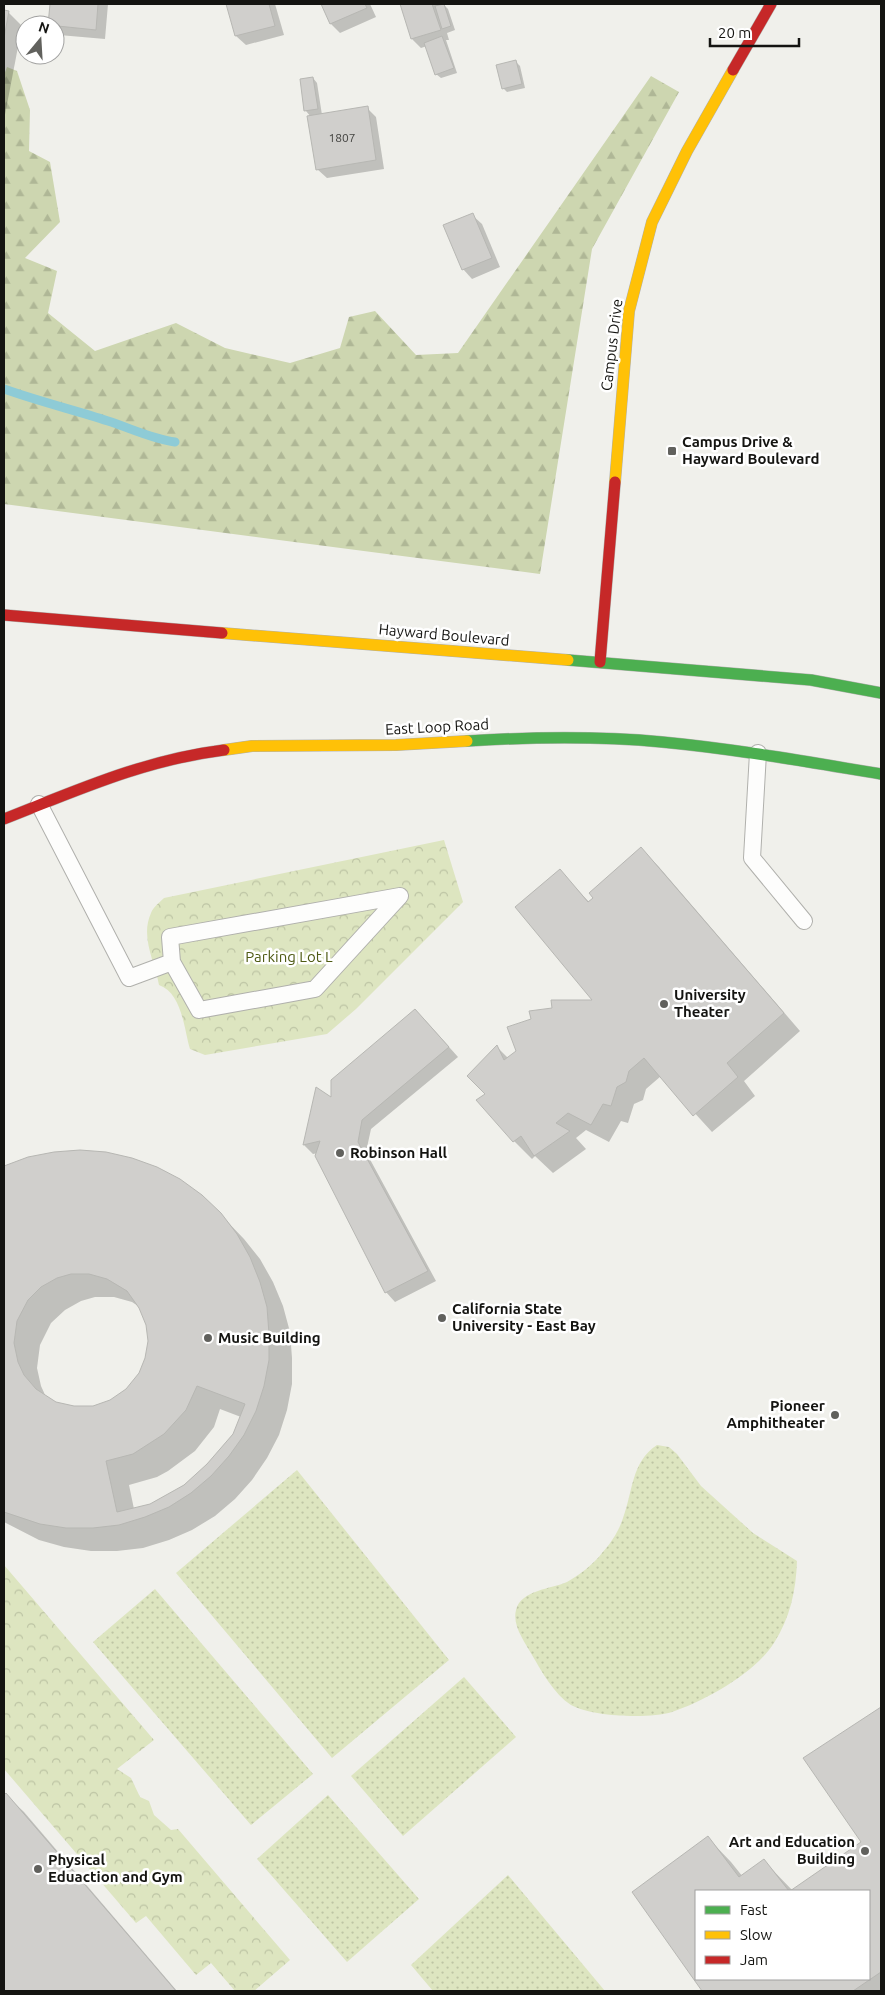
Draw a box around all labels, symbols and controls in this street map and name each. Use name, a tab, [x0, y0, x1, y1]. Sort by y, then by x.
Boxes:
north arrow	[15, 15, 65, 65]
scale bar	[710, 15, 799, 47]
text: N	[37, 18, 51, 37]
text: 20 m	[718, 24, 751, 41]
house number: 1807	[328, 131, 356, 144]
street label: Campus Drive	[597, 298, 626, 392]
place label: Campus Drive & Hayward Boulevard	[682, 433, 820, 467]
marker: Campus Drive & Hayward Boulevard	[666, 445, 678, 457]
street label: Hayward Boulevard	[378, 620, 510, 649]
street label: East Loop Road	[385, 715, 489, 738]
park label: Parking Lot L	[245, 948, 333, 965]
place label: University Theater	[674, 986, 746, 1020]
marker: University Theater	[658, 998, 670, 1010]
place label: Robinson Hall	[350, 1144, 448, 1161]
marker: Robinson Hall	[334, 1147, 346, 1159]
place label: California State University - East Bay	[452, 1300, 596, 1334]
marker: California State University - East Bay	[436, 1312, 448, 1324]
place label: Music Building	[218, 1329, 321, 1346]
marker: Music Building	[202, 1332, 214, 1344]
place label: Pioneer Amphitheater	[727, 1397, 826, 1431]
marker: Pioneer Amphitheater	[829, 1409, 841, 1421]
place label: Art and Education Building	[729, 1833, 855, 1867]
marker: Art and Education Building	[859, 1845, 871, 1857]
place label: Physical Eduaction and Gym	[48, 1851, 183, 1885]
marker: Physical Eduaction and Gym	[32, 1863, 44, 1875]
legend	[695, 1890, 870, 1980]
text: Fast	[740, 1901, 768, 1918]
text: Slow	[740, 1926, 773, 1943]
text: Jam	[740, 1951, 768, 1968]

